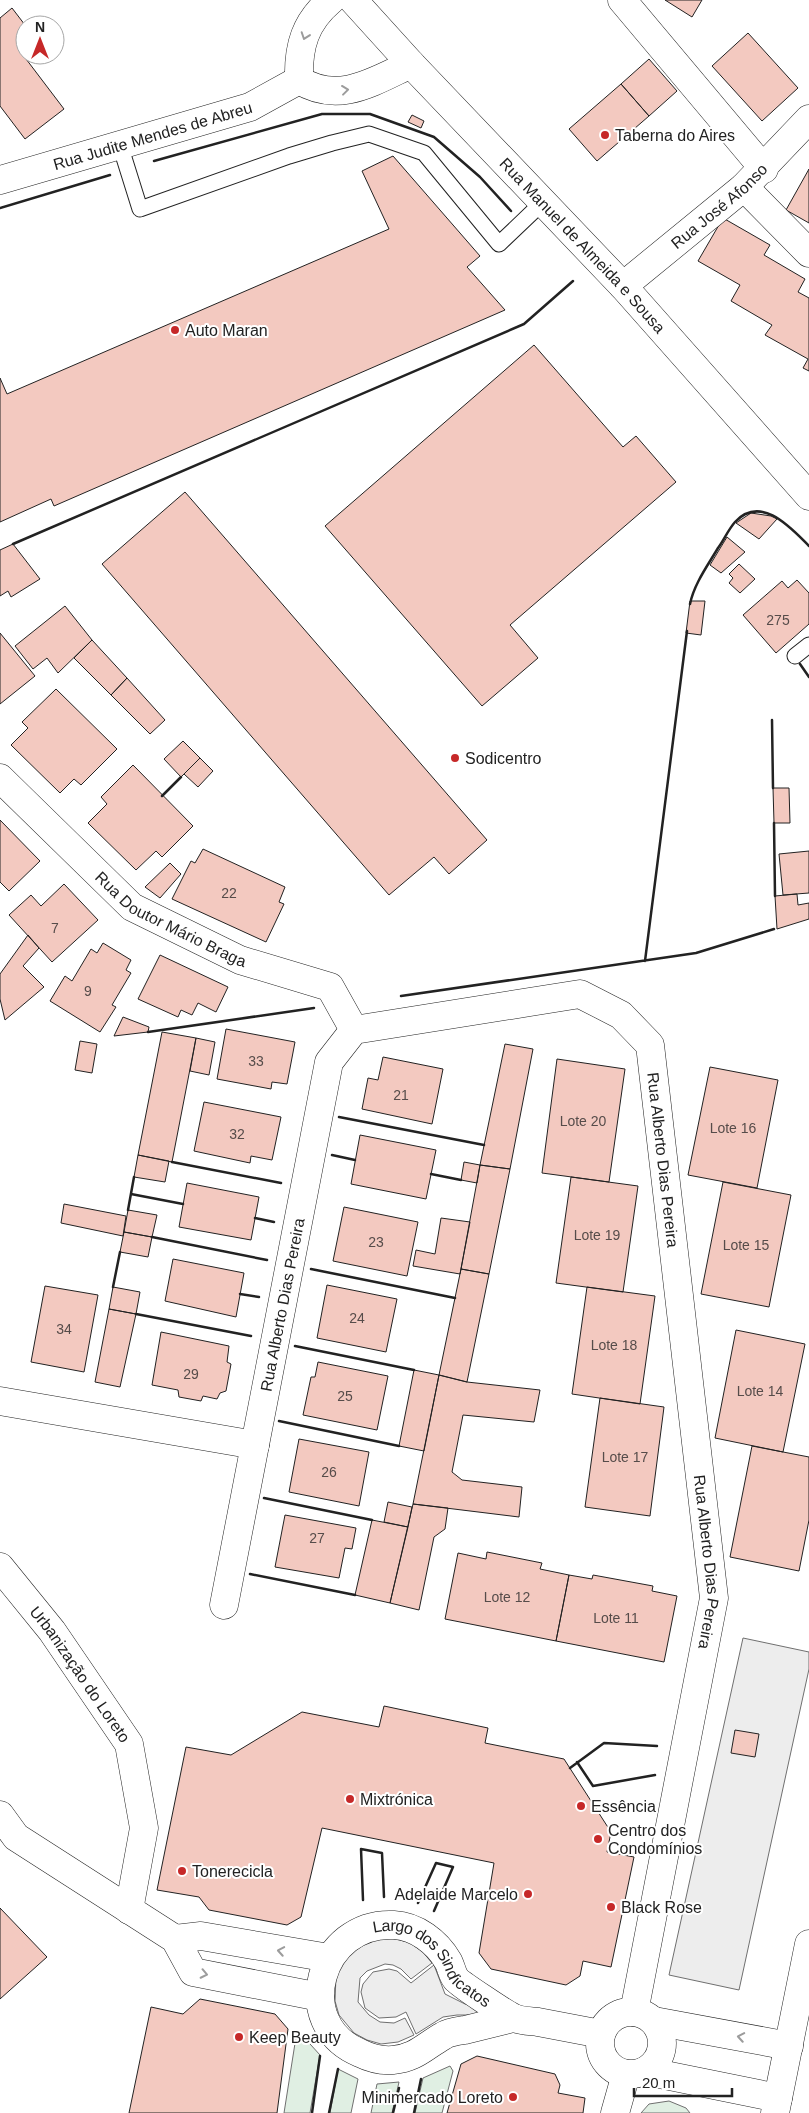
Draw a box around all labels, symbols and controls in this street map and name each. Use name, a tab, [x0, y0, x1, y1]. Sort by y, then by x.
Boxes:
north arrow	[15, 15, 65, 65]
text: N	[35, 19, 45, 35]
one-way arrow	[301, 31, 311, 40]
one-way arrow	[341, 85, 349, 96]
street label: Rua Judite Mendes de Abreu	[51, 98, 254, 173]
place label: Taberna do Aires	[615, 127, 735, 144]
marker: Taberna do Aires	[599, 129, 611, 141]
street label: Rua Manuel de Almeida e Sousa	[497, 154, 669, 336]
street label: Rua José Afonso	[668, 160, 770, 252]
place label: Auto Maran	[185, 322, 268, 339]
marker: Auto Maran	[169, 324, 181, 336]
house number: 275	[766, 612, 790, 628]
place label: Sodicentro	[465, 750, 542, 767]
marker: Sodicentro	[449, 752, 461, 764]
street label: Rua Doutor Mário Braga	[92, 868, 248, 970]
house number: 22	[221, 885, 237, 901]
house number: 7	[51, 920, 59, 936]
house number: 9	[84, 983, 92, 999]
house number: 33	[248, 1053, 264, 1069]
street label: Rua Alberto Dias Pereira	[645, 1071, 682, 1249]
house number: 21	[393, 1087, 409, 1103]
house number: Lote 20	[560, 1113, 607, 1129]
house number: Lote 16	[710, 1120, 757, 1136]
house number: 32	[229, 1126, 245, 1142]
street label: Rua Alberto Dias Pereira	[257, 1216, 307, 1393]
house number: Lote 19	[574, 1227, 621, 1243]
house number: 23	[368, 1234, 384, 1250]
house number: Lote 15	[723, 1237, 770, 1253]
house number: 24	[349, 1310, 365, 1326]
house number: 34	[56, 1321, 72, 1337]
house number: Lote 18	[591, 1337, 638, 1353]
house number: 29	[183, 1366, 199, 1382]
house number: Lote 14	[737, 1383, 784, 1399]
house number: 25	[337, 1388, 353, 1404]
house number: Lote 17	[602, 1449, 649, 1465]
house number: 26	[321, 1464, 337, 1480]
street label: Rua Alberto Dias Pereira	[691, 1474, 723, 1651]
house number: 27	[309, 1530, 325, 1546]
house number: Lote 12	[484, 1589, 531, 1605]
street label: Urbanização do Loreto	[27, 1603, 134, 1745]
house number: Lote 11	[593, 1610, 639, 1626]
place label: Mixtrónica	[360, 1791, 433, 1808]
marker: Mixtrónica	[344, 1793, 356, 1805]
place label: Essência	[591, 1798, 656, 1815]
marker: Essência	[575, 1800, 587, 1812]
place label: Centro dos Condomínios	[608, 1822, 702, 1857]
marker: Centro dos Condomínios	[592, 1833, 604, 1845]
place label: Tonerecicla	[192, 1863, 273, 1880]
marker: Tonerecicla	[176, 1865, 188, 1877]
place label: Adelaide Marcelo	[394, 1886, 518, 1903]
marker: Adelaide Marcelo	[522, 1888, 534, 1900]
place label: Black Rose	[621, 1899, 702, 1916]
marker: Black Rose	[605, 1901, 617, 1913]
street label: Largo dos Sindicatos	[371, 1916, 494, 2010]
one-way arrow	[276, 1947, 285, 1957]
one-way arrow	[200, 1968, 209, 1979]
place label: Keep Beauty	[249, 2029, 341, 2046]
marker: Keep Beauty	[233, 2031, 245, 2043]
one-way arrow	[737, 2033, 746, 2043]
scale bar	[634, 2066, 732, 2098]
text: 20 m	[642, 2074, 675, 2091]
place label: Minimercado Loreto	[362, 2089, 503, 2106]
marker: Minimercado Loreto	[507, 2091, 519, 2103]

